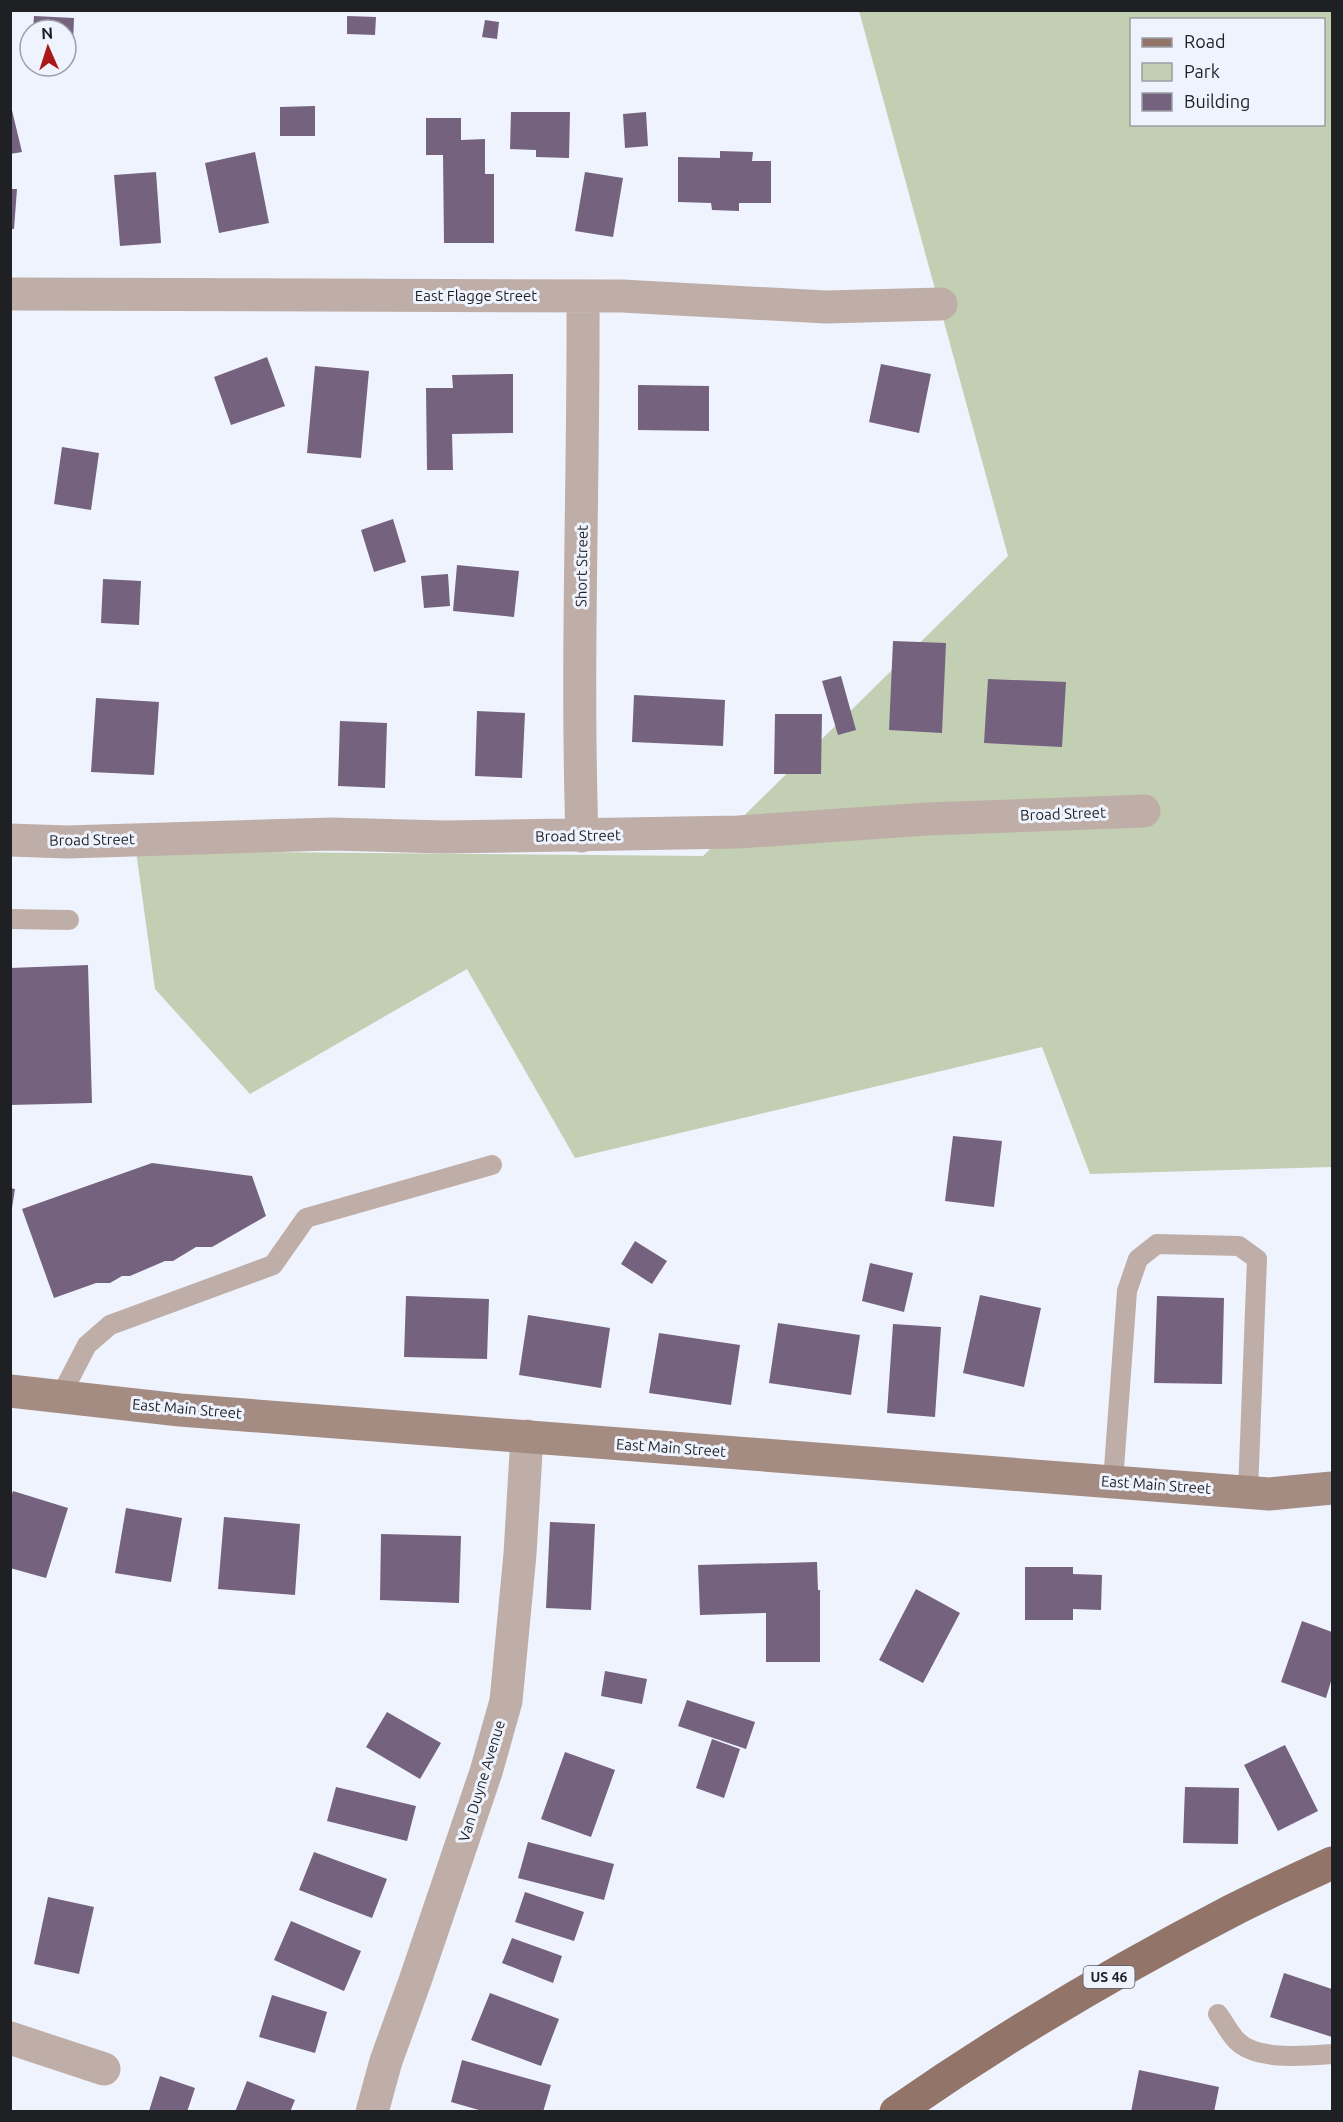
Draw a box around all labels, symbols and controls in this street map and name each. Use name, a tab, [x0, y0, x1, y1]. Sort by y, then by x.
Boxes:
north arrow	[18, 18, 78, 78]
legend	[1130, 18, 1325, 126]
text: N	[41, 24, 54, 42]
text: Road	[1184, 31, 1226, 51]
text: Park	[1184, 61, 1220, 81]
text: Building	[1184, 91, 1250, 111]
street label: East Flagge Street	[415, 287, 537, 304]
street label: Short Street	[572, 525, 591, 607]
street label: Broad Street	[1020, 804, 1106, 823]
street label: Broad Street	[535, 826, 621, 845]
street label: Broad Street	[49, 830, 135, 849]
street label: East Main Street	[131, 1395, 243, 1422]
street label: East Main Street	[615, 1435, 727, 1460]
street label: East Main Street	[1100, 1472, 1212, 1497]
street label: Van Duyne Avenue	[455, 1718, 508, 1844]
road number: US 46	[1084, 1966, 1134, 1988]

